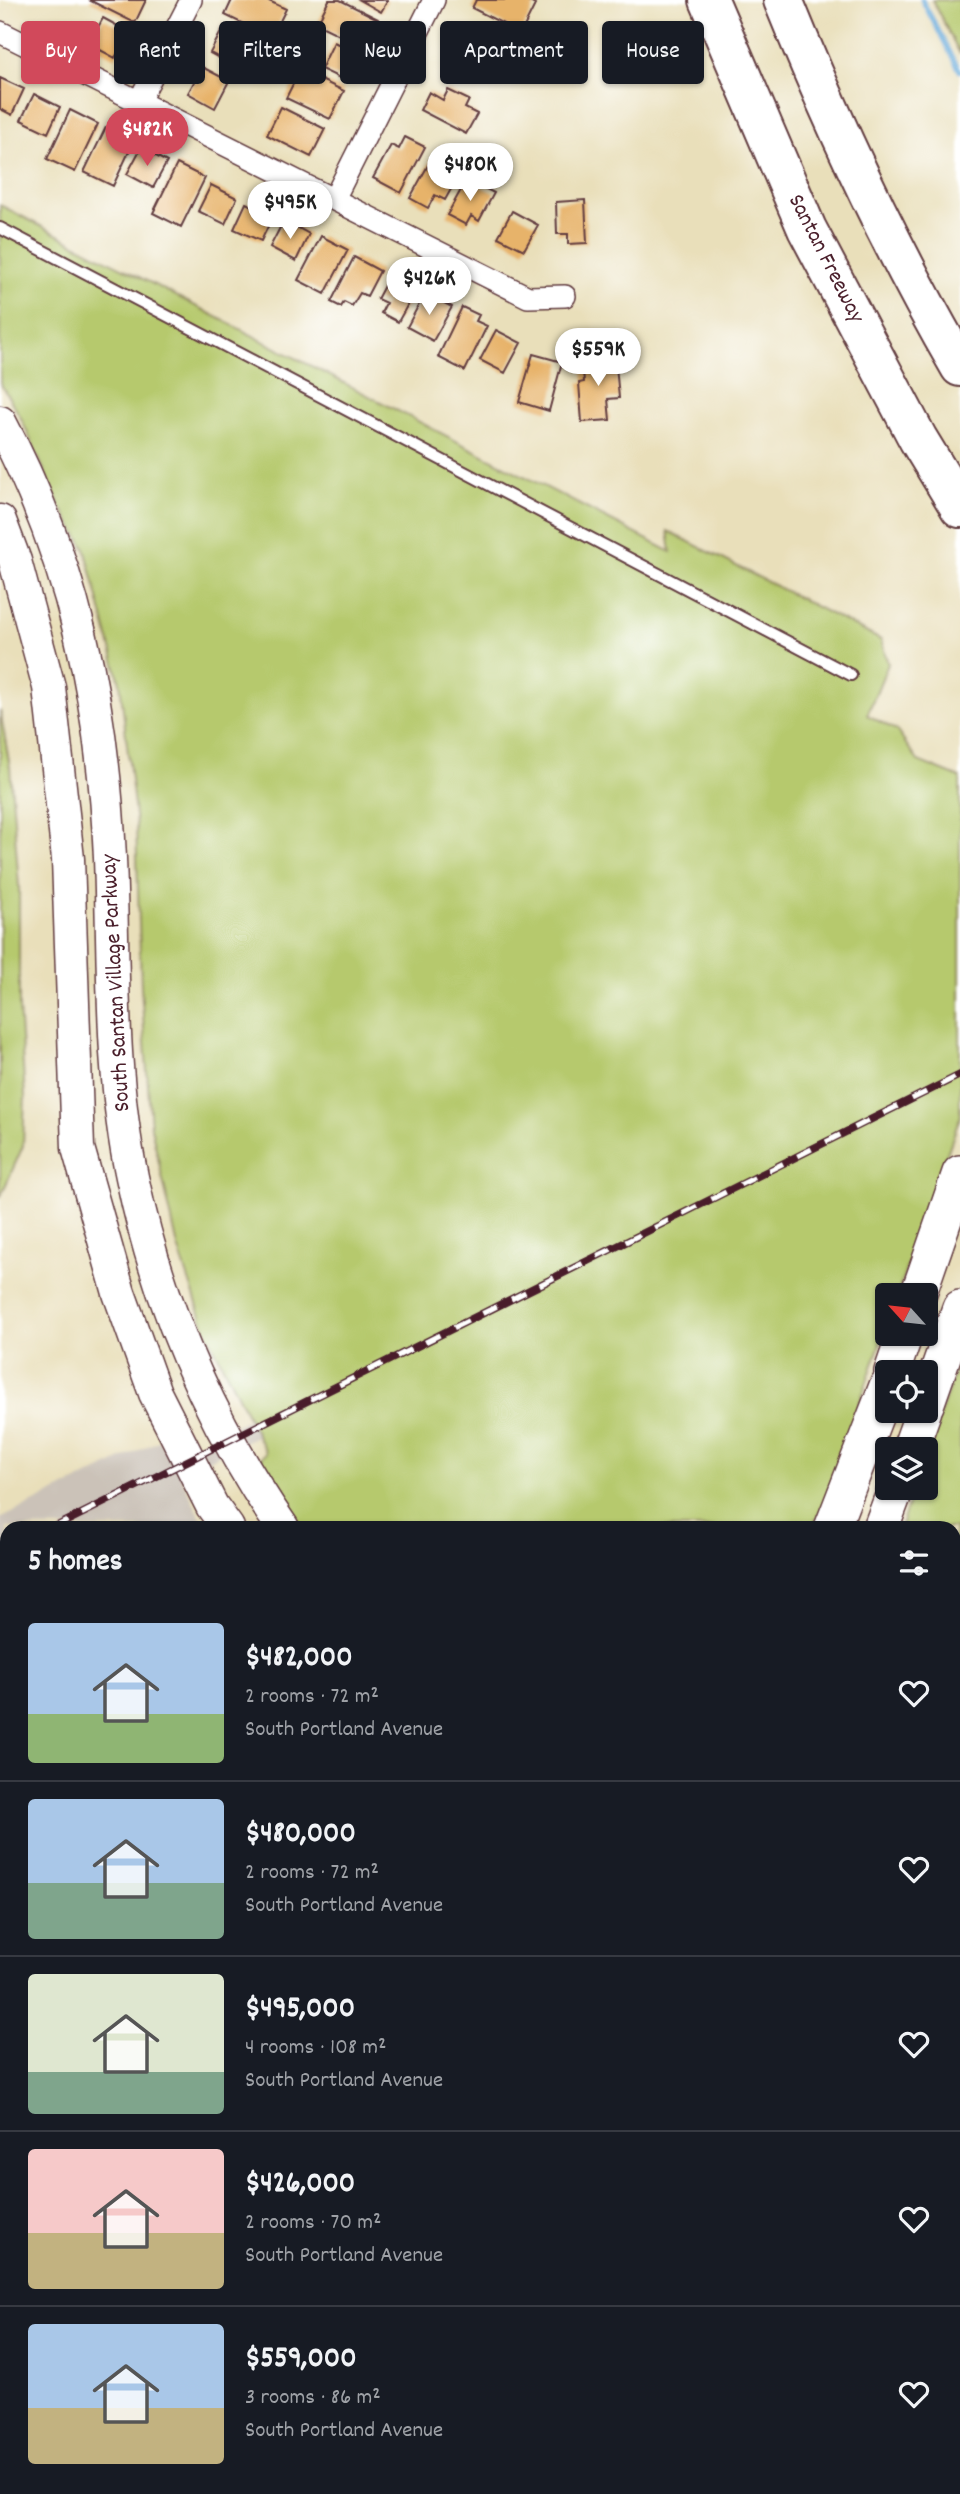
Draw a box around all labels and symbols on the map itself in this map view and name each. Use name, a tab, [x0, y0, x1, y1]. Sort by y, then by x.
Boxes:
pin: $482K	[98, 108, 196, 168]
pin: $480K	[421, 144, 519, 203]
pin: $495K	[241, 182, 339, 241]
street label: Santan Freeway	[778, 189, 872, 330]
pin: $426K	[380, 258, 478, 317]
pin: $559K	[549, 328, 647, 388]
street label: South Santan Village Parkway	[94, 853, 140, 1113]
north arrow	[875, 1283, 938, 1346]

